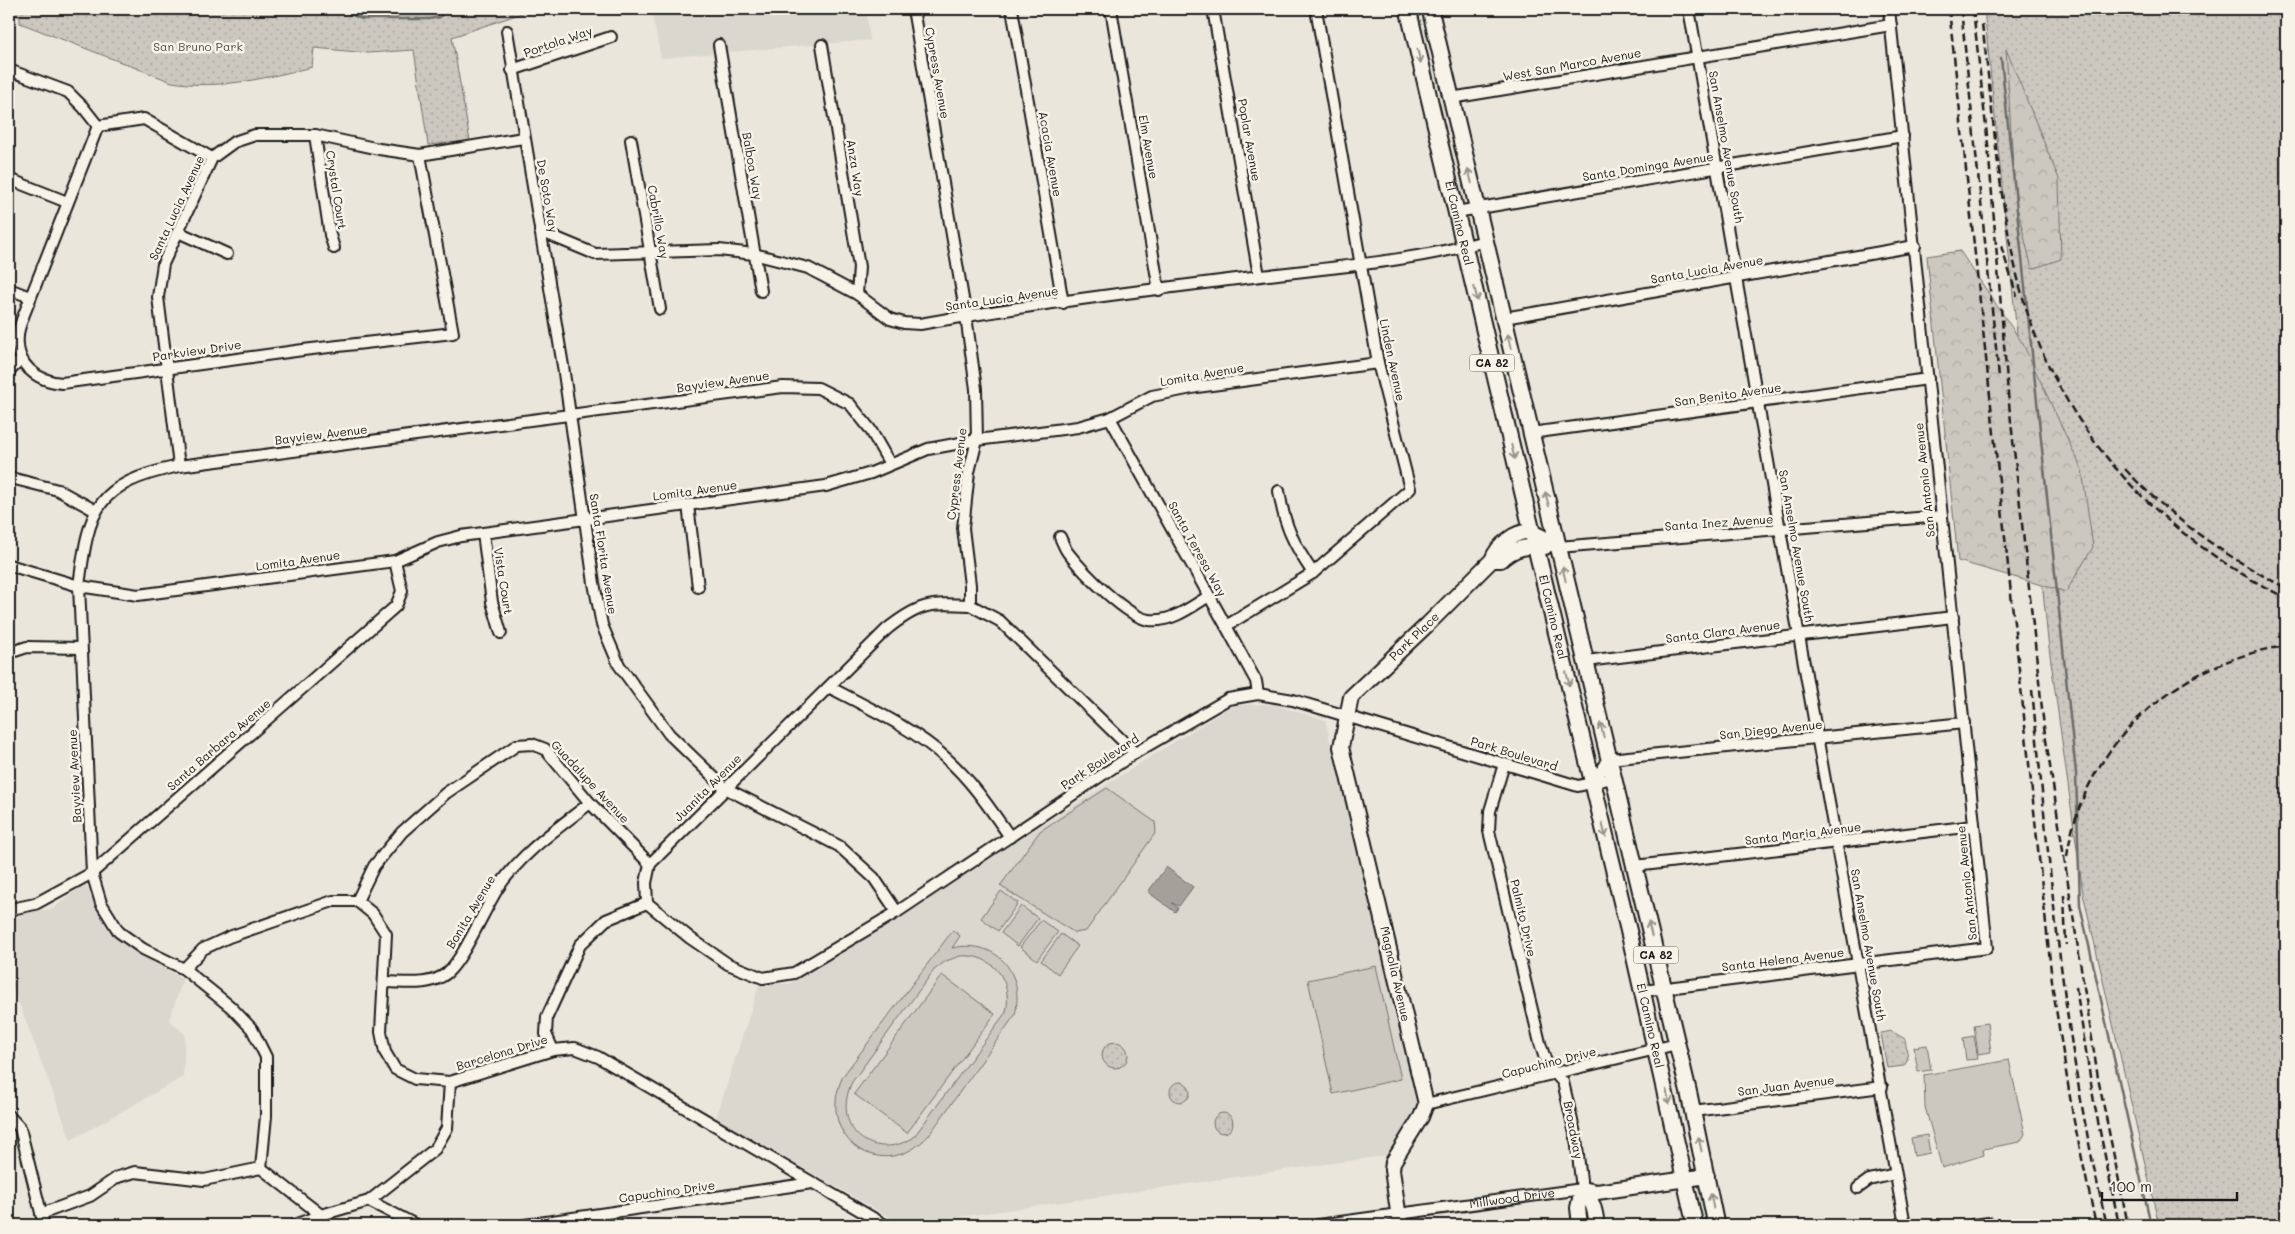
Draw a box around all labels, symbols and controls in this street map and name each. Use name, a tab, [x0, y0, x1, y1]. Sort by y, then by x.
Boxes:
street label: Portola Way	[521, 22, 594, 60]
street label: Cypress Avenue	[922, 26, 954, 120]
park label: San Bruno Park	[153, 38, 243, 54]
street label: West San Marco Avenue	[1501, 44, 1642, 84]
one-way arrow	[1415, 48, 1424, 64]
street label: San Anselmo Avenue South	[1706, 69, 1748, 224]
street label: Poplar Avenue	[1235, 97, 1265, 182]
street label: Acacia Avenue	[1036, 110, 1066, 198]
street label: Elm Avenue	[1135, 114, 1162, 180]
street label: Balboa Way	[739, 131, 767, 201]
street label: Anza Way	[844, 138, 868, 197]
street label: Santa Dominga Avenue	[1581, 148, 1715, 184]
street label: Crystal Court	[323, 149, 351, 231]
street label: Santa Lucia Avenue	[145, 153, 207, 263]
street label: De Soto Way	[534, 158, 562, 234]
one-way arrow	[1465, 169, 1474, 185]
street label: El Camino Real	[1442, 179, 1478, 267]
street label: Cabrillo Way	[645, 184, 673, 260]
street label: Santa Lucia Avenue	[1649, 251, 1764, 287]
street label: Santa Lucia Avenue	[944, 282, 1059, 314]
one-way arrow	[1472, 286, 1481, 302]
street label: Linden Avenue	[1376, 317, 1410, 402]
one-way arrow	[1504, 334, 1513, 350]
street label: Parkview Drive	[151, 336, 242, 364]
road number: CA 82	[1470, 354, 1514, 372]
street label: Lomita Avenue	[1159, 359, 1245, 389]
street label: Bayview Avenue	[676, 367, 770, 395]
street label: San Benito Avenue	[1673, 379, 1782, 409]
street label: Bayview Avenue	[274, 420, 368, 448]
street label: San Antonio Avenue	[1910, 422, 1938, 538]
street label: Cypress Avenue	[942, 427, 970, 521]
one-way arrow	[1509, 444, 1518, 460]
street label: San Anselmo Avenue South	[1776, 468, 1818, 623]
street label: Lomita Avenue	[652, 476, 738, 504]
street label: Santa Florita Avenue	[587, 492, 621, 615]
one-way arrow	[1542, 492, 1551, 508]
street label: Santa Teresa Way	[1165, 498, 1231, 599]
street label: Santa Inez Avenue	[1664, 510, 1774, 534]
street label: Lomita Avenue	[255, 546, 341, 574]
street label: Vista Court	[491, 546, 517, 615]
one-way arrow	[1559, 567, 1568, 583]
street label: El Camino Real	[1536, 573, 1572, 661]
street label: Park Place	[1385, 608, 1442, 664]
street label: Santa Clara Avenue	[1665, 616, 1781, 646]
one-way arrow	[1564, 670, 1573, 686]
street label: Santa Barbara Avenue	[163, 695, 274, 794]
street label: San Diego Avenue	[1719, 716, 1823, 742]
one-way arrow	[1597, 723, 1606, 739]
street label: Bayview Avenue	[64, 729, 84, 823]
street label: Park Boulevard	[1057, 730, 1142, 792]
street label: Park Boulevard	[1469, 732, 1560, 774]
street label: Guadalupe Avenue	[548, 736, 633, 826]
street label: Juanita Avenue	[670, 750, 744, 824]
street label: Santa Maria Avenue	[1744, 818, 1862, 848]
one-way arrow	[1600, 821, 1609, 837]
street label: San Antonio Avenue	[1952, 825, 1980, 941]
street label: San Anselmo Avenue South	[1848, 867, 1890, 1022]
street label: Bonita Avenue	[442, 872, 498, 951]
street label: Palmito Drive	[1507, 877, 1541, 958]
one-way arrow	[1645, 921, 1654, 937]
street label: Magnolia Avenue	[1377, 925, 1415, 1023]
street label: Santa Helena Avenue	[1721, 944, 1845, 974]
road number: CA 82	[1634, 946, 1678, 964]
street label: El Camino Real	[1634, 981, 1668, 1069]
street label: Barcelona Drive	[454, 1030, 550, 1074]
street label: Capuchino Drive	[1500, 1043, 1598, 1082]
street label: San Juan Avenue	[1737, 1071, 1835, 1099]
one-way arrow	[1664, 1089, 1673, 1105]
street label: Broadway	[1561, 1099, 1587, 1160]
one-way arrow	[1695, 1136, 1705, 1152]
scale bar	[2102, 1169, 2238, 1201]
street label: Capuchino Drive	[618, 1176, 716, 1206]
text: 100 m	[2110, 1176, 2152, 1196]
street label: Millwood Drive	[1468, 1184, 1556, 1211]
one-way arrow	[1706, 1193, 1716, 1209]

